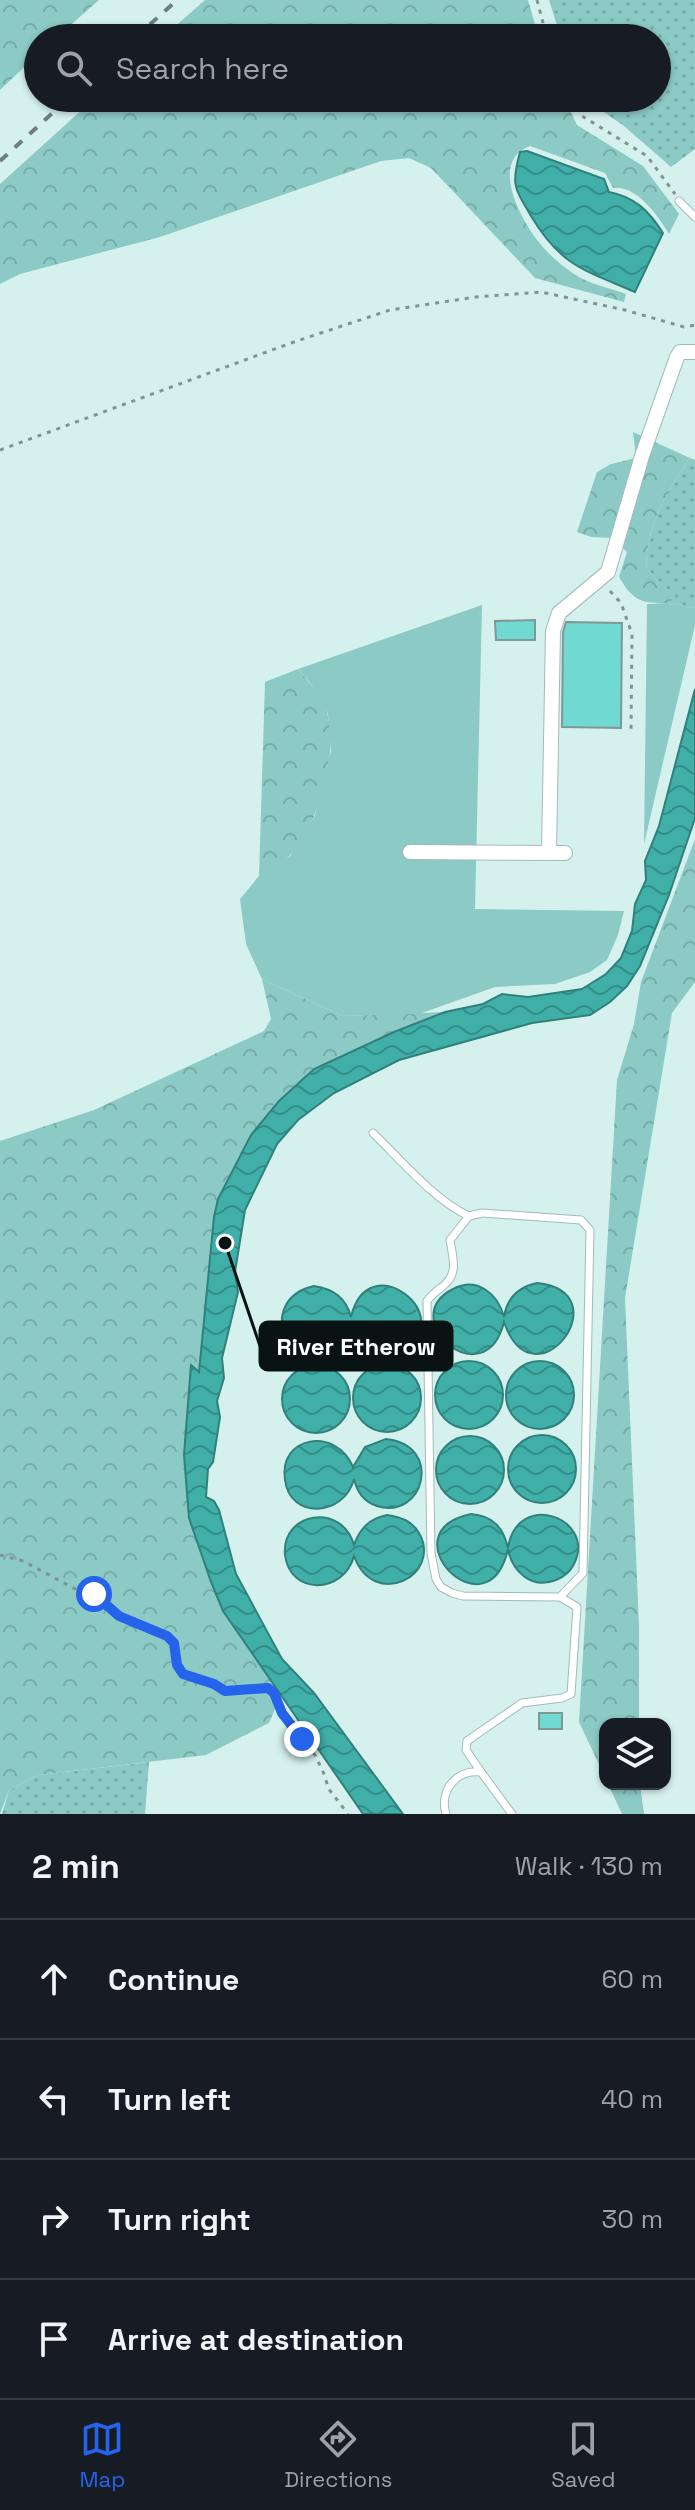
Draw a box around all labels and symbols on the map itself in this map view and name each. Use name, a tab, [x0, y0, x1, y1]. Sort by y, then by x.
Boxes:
callout: River Etherow	[260, 1322, 452, 1370]
text: River Etherow	[276, 1331, 436, 1362]
route start	[76, 1576, 112, 1612]
route end	[284, 1721, 320, 1757]

